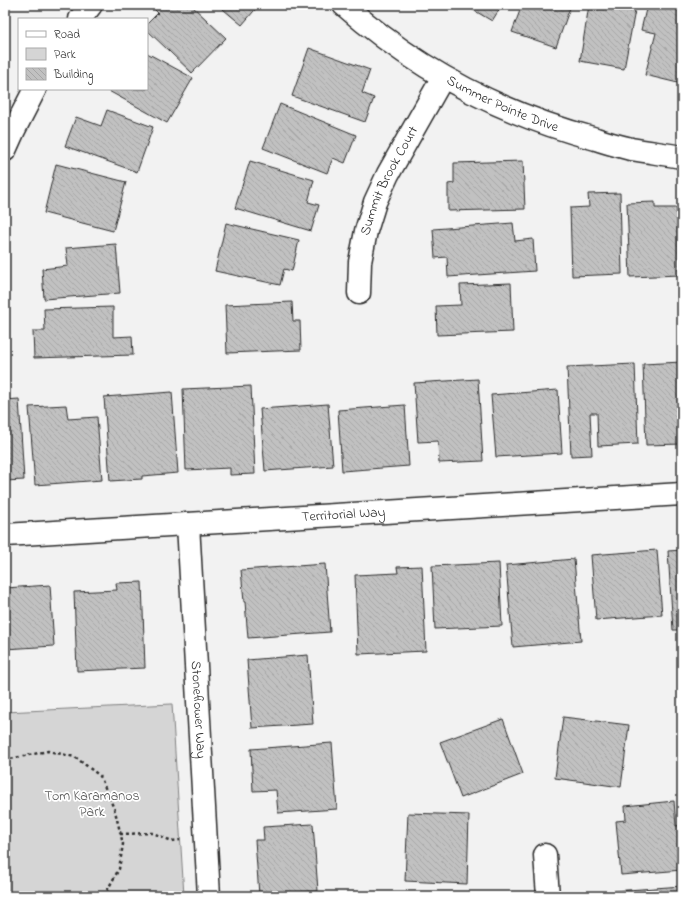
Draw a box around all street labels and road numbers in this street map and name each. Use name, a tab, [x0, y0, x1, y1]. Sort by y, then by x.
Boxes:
street label: Summer Pointe Drive	[443, 70, 562, 138]
street label: Summit Brook Court	[355, 122, 424, 238]
street label: Territorial Way	[301, 501, 386, 528]
street label: Stoneflower Way	[185, 660, 212, 760]

